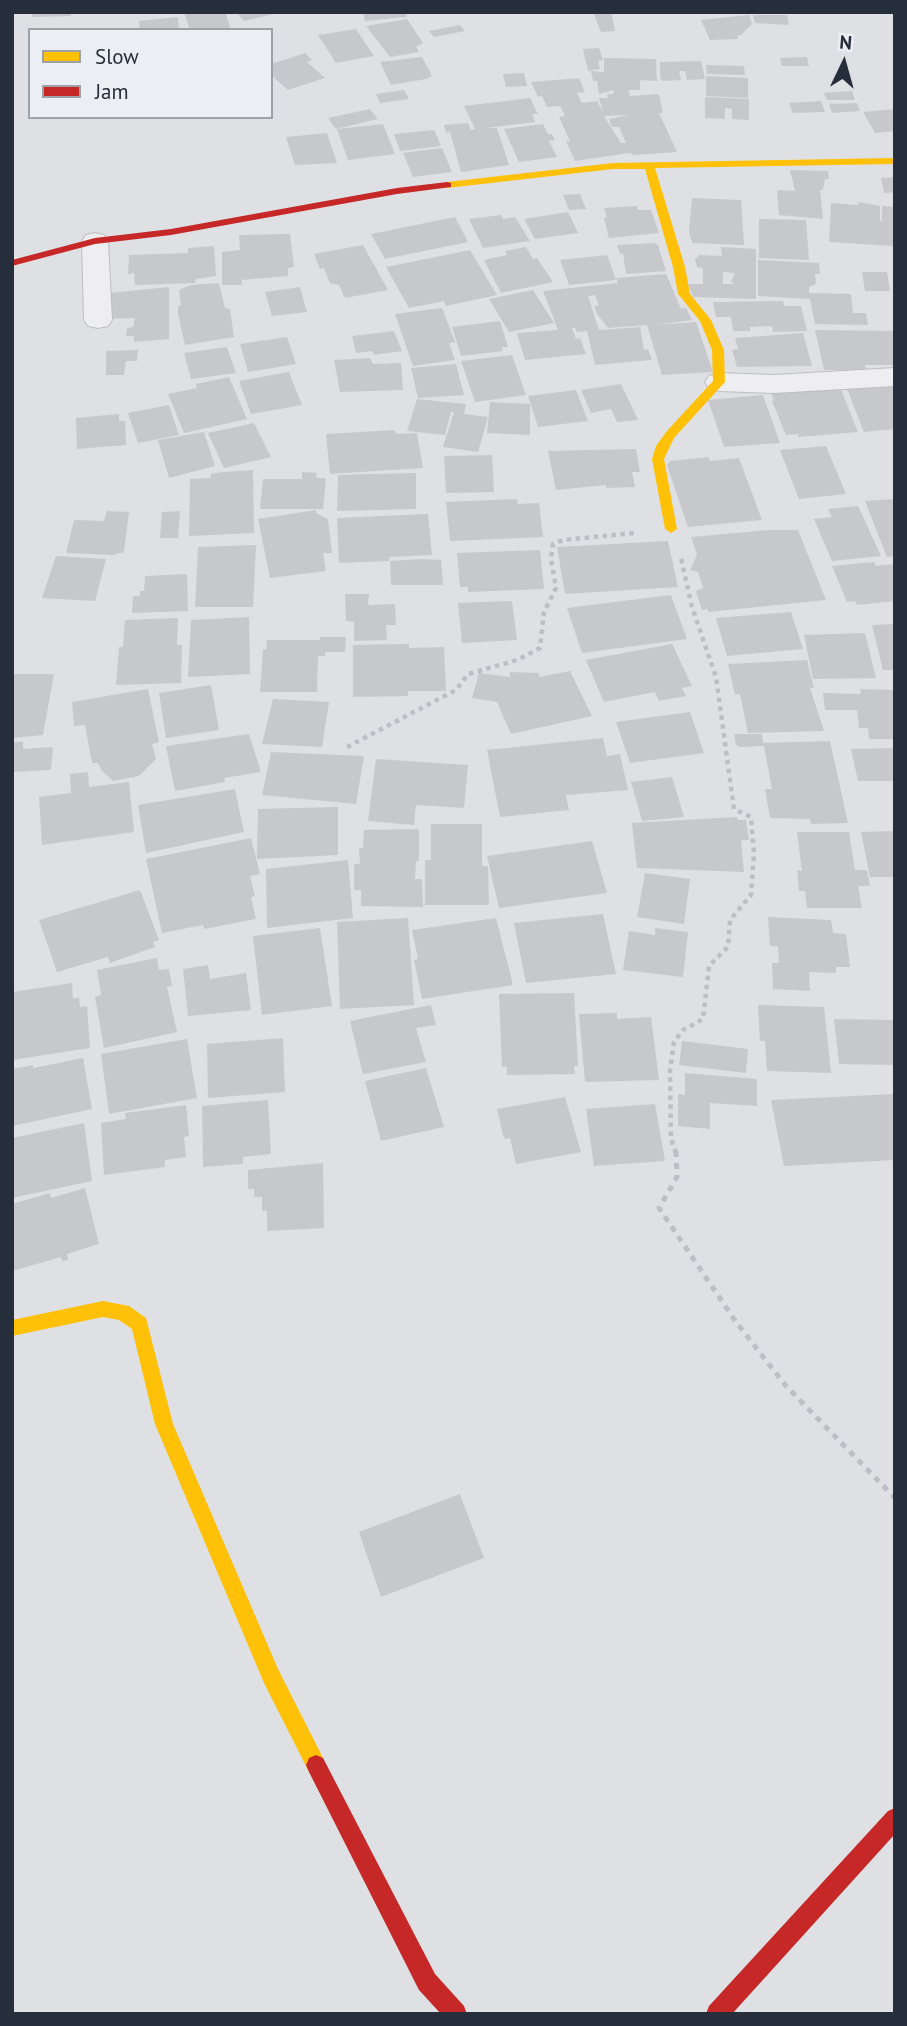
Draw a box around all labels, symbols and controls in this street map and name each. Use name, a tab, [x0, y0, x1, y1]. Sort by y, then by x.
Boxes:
legend	[28, 28, 273, 119]
north arrow	[809, 28, 879, 98]
text: N	[839, 30, 853, 55]
text: Slow	[95, 43, 139, 70]
text: Jam	[95, 78, 129, 105]

